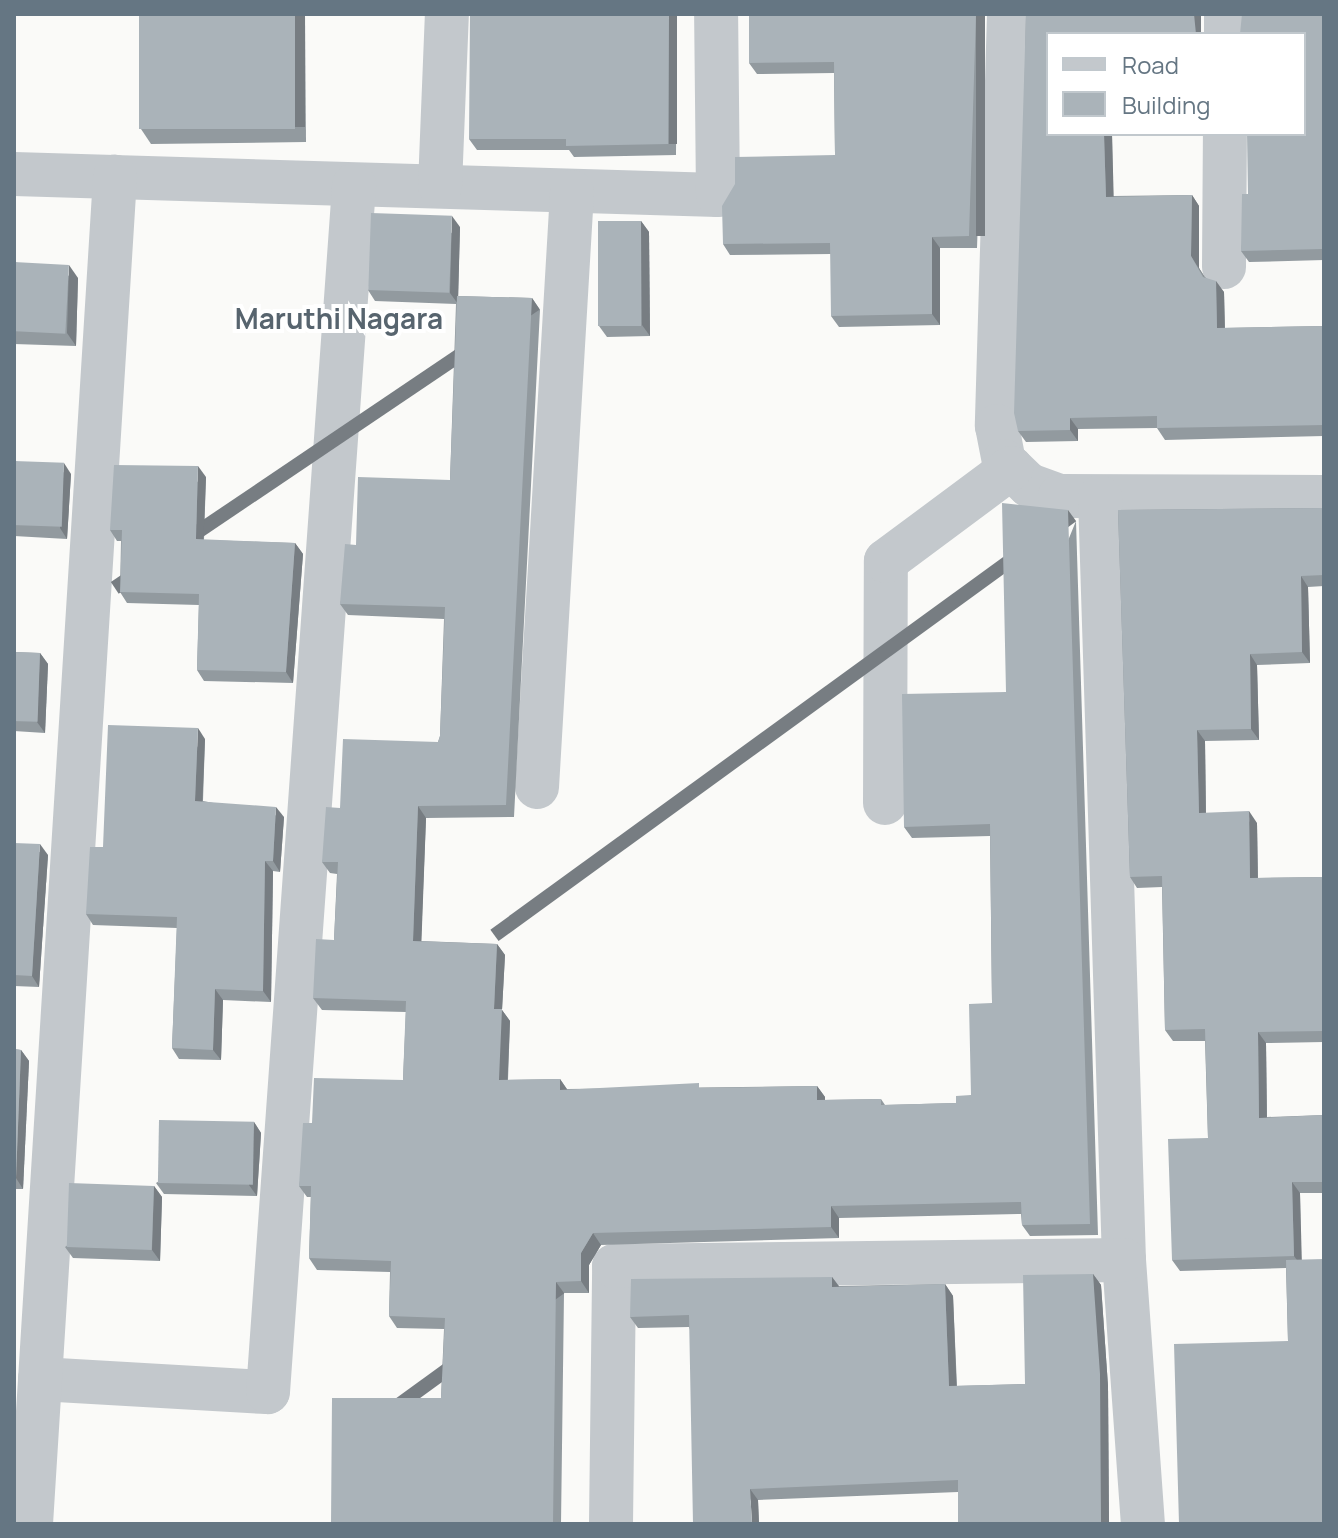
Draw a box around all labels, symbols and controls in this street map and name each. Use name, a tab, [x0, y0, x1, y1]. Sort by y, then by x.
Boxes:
legend	[1046, 32, 1306, 136]
text: Road	[1122, 48, 1179, 81]
text: Building	[1122, 88, 1210, 121]
district label: Maruthi Nagara	[235, 301, 443, 335]

